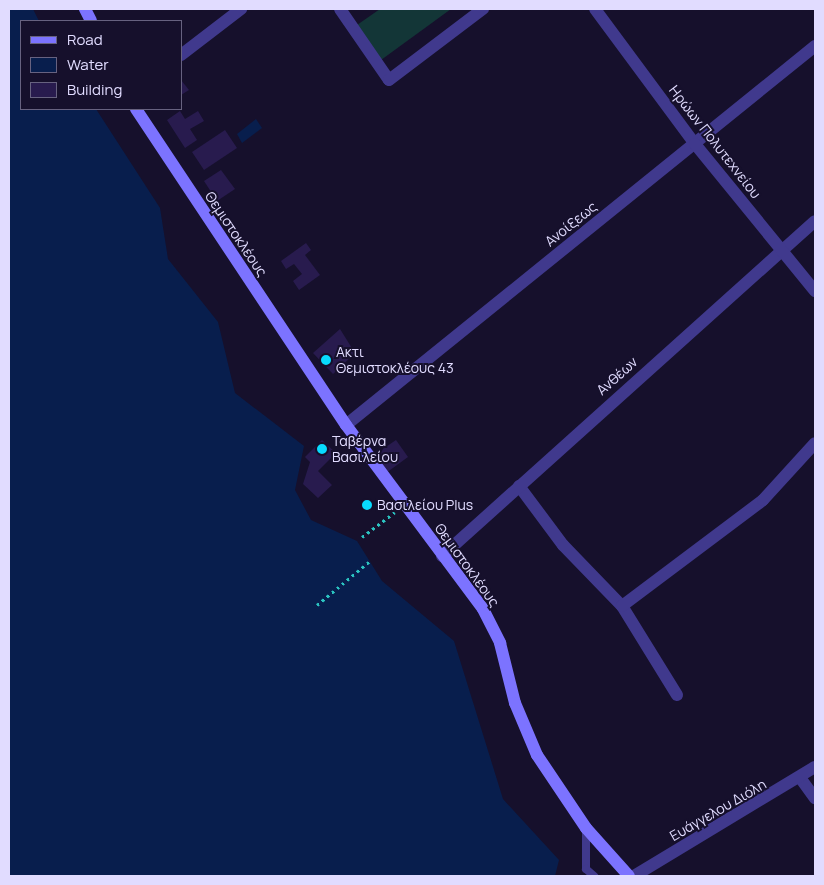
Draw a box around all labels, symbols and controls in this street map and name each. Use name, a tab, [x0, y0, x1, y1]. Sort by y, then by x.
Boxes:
legend	[20, 20, 182, 110]
text: Road	[67, 29, 103, 50]
text: Water	[67, 54, 109, 75]
text: Building	[67, 79, 122, 100]
street label: Ηρώων Πολυτεχνείου	[666, 82, 764, 202]
street label: Θεμιστοκλέους	[201, 188, 271, 280]
street label: Ανοίξεως	[542, 198, 600, 250]
place label: Ακτι Θεμιστοκλέους 43	[336, 344, 454, 377]
street label: Ανθέων	[593, 353, 641, 399]
marker: Ακτι Θεμιστοκλέους 43	[320, 354, 332, 366]
place label: Ταβέρνα Βασιλείου	[332, 433, 398, 466]
marker: Ταβέρνα Βασιλείου	[316, 443, 328, 455]
place label: Βασιλείου Plus	[377, 497, 473, 513]
marker: Βασιλείου Plus	[361, 499, 373, 511]
street label: Θεμιστοκλέους	[431, 520, 503, 610]
street label: Ευάγγελου Διόλη	[667, 776, 769, 844]

